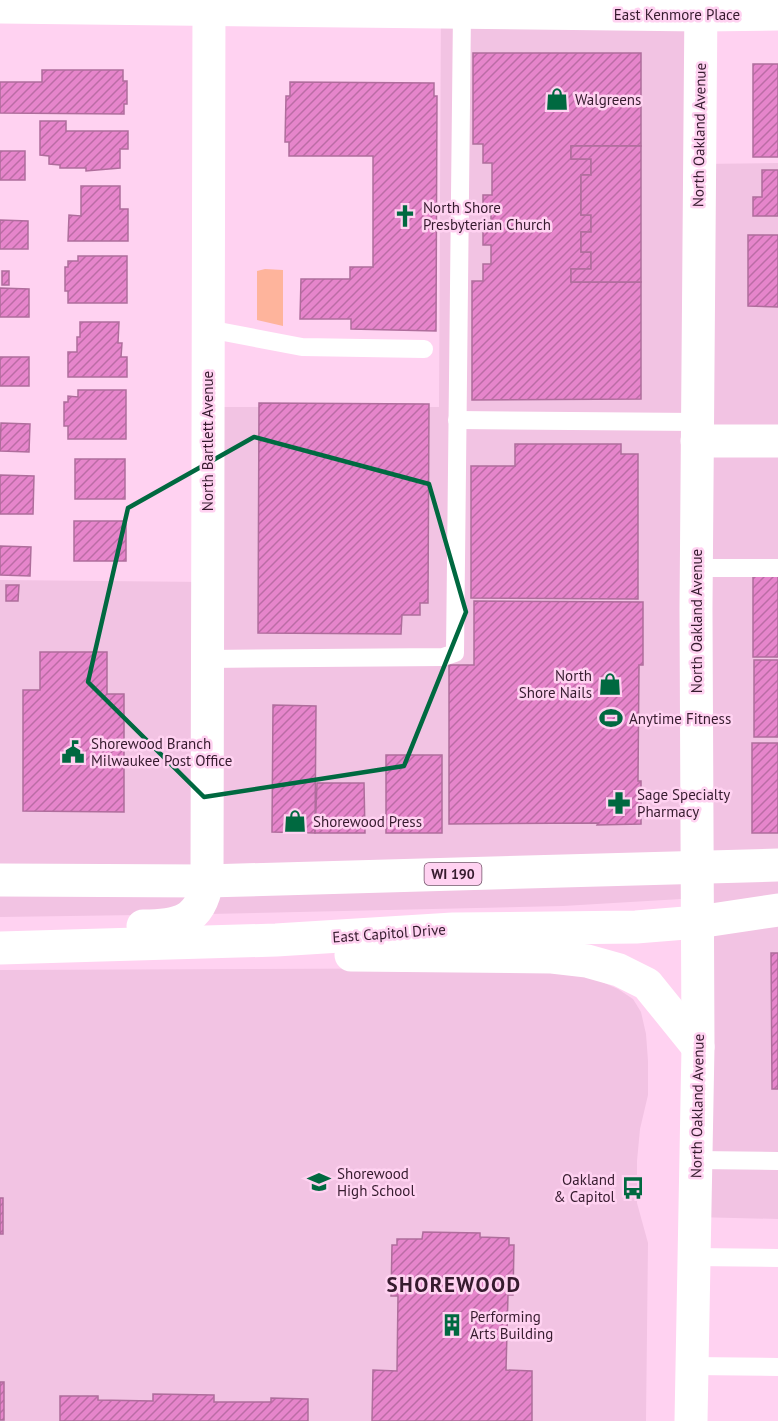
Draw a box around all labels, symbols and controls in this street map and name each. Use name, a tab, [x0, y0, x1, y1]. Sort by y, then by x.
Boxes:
street label: East Kenmore Place	[614, 5, 740, 24]
street label: North Oakland Avenue	[688, 63, 710, 207]
shop icon: Walgreens	[544, 86, 570, 112]
place label: Walgreens	[575, 90, 641, 109]
place label: North Shore Presbyterian Church	[423, 198, 551, 234]
church icon: North Shore Presbyterian Church	[392, 203, 418, 229]
street label: North Bartlett Avenue	[198, 371, 217, 511]
street label: North Oakland Avenue	[687, 549, 706, 693]
place label: North Shore Nails	[519, 666, 592, 702]
shop icon: North Shore Nails	[597, 671, 623, 697]
sports icon: Anytime Fitness	[598, 705, 624, 731]
place label: Anytime Fitness	[629, 709, 731, 728]
place label: Shorewood Branch Milwaukee Post Office	[91, 734, 232, 770]
public building icon: Shorewood Branch Milwaukee Post Office	[60, 739, 86, 765]
place label: Sage Specialty Pharmacy	[637, 785, 730, 821]
pharmacy icon: Sage Specialty Pharmacy	[606, 790, 632, 816]
shop icon: Shorewood Press	[282, 808, 308, 834]
place label: Shorewood Press	[313, 812, 422, 831]
road number: WI 190	[424, 863, 482, 885]
street label: East Capitol Drive	[332, 920, 446, 946]
street label: North Oakland Avenue	[686, 1034, 708, 1178]
place label: Shorewood High School	[337, 1164, 415, 1200]
school or university icon: Shorewood High School	[306, 1169, 332, 1195]
place label: Oakland & Capitol	[554, 1170, 616, 1206]
bus stop icon: Oakland & Capitol	[620, 1175, 646, 1201]
district label: SHOREWOOD	[386, 1271, 522, 1298]
place label: Performing Arts Building	[470, 1307, 553, 1343]
building icon: Performing Arts Building	[439, 1312, 465, 1338]

